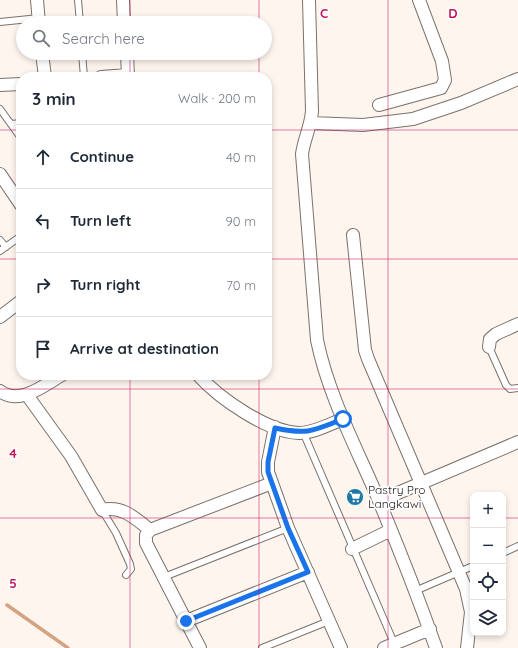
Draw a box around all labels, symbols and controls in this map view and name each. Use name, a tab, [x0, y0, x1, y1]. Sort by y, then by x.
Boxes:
text: C	[320, 5, 328, 21]
text: D	[448, 5, 458, 21]
search box	[16, 16, 272, 60]
icon: search	[30, 27, 52, 49]
text: Search here	[62, 29, 145, 48]
text: 3 min	[32, 88, 76, 109]
text: Walk · 200 m	[178, 90, 256, 106]
icon: ahead	[32, 146, 54, 168]
text: Continue	[70, 147, 134, 166]
text: 40 m	[226, 149, 256, 165]
icon: left	[32, 210, 54, 232]
text: Turn left	[70, 211, 132, 230]
text: 90 m	[226, 213, 256, 229]
icon: right	[32, 274, 54, 296]
text: Turn right	[70, 275, 141, 294]
text: 70 m	[226, 277, 256, 293]
icon: arrive	[32, 338, 54, 360]
text: Arrive at destination	[70, 339, 219, 358]
route start	[334, 410, 352, 428]
text: 4	[9, 445, 17, 461]
place label: Pastry Pro Langkawi	[368, 482, 426, 511]
supermarket icon: Pastry Pro Langkawi	[345, 487, 365, 507]
map controls	[470, 492, 506, 636]
button: +	[470, 492, 506, 528]
button: −	[470, 528, 506, 564]
button: locate	[470, 564, 506, 600]
text: 5	[9, 575, 17, 591]
button: layers	[470, 600, 506, 636]
route end	[177, 612, 195, 630]

